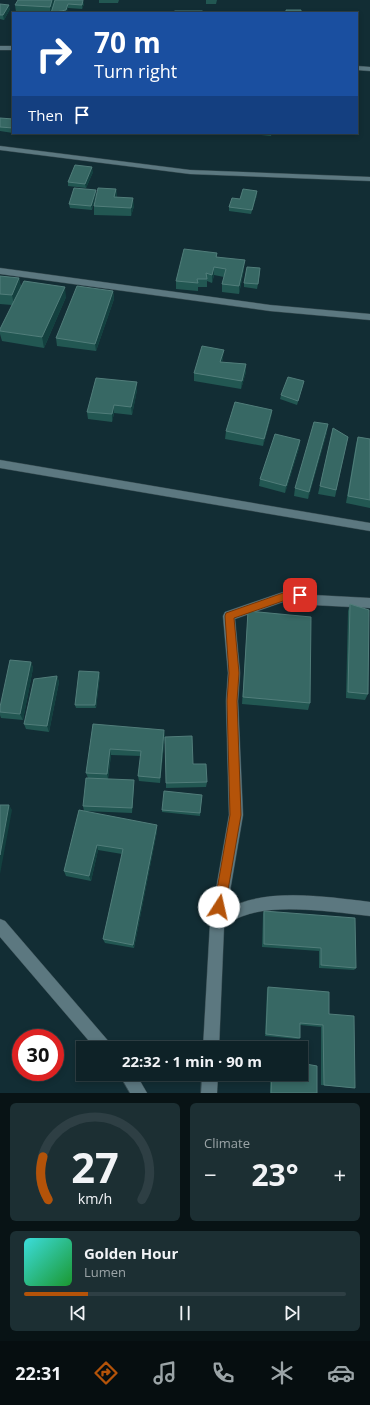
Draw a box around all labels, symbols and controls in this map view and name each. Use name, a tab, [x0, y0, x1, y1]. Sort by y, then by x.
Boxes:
text: 70 m	[94, 23, 161, 61]
icon: right	[28, 28, 80, 80]
text: Turn right	[94, 59, 177, 83]
icon: arrive	[71, 104, 93, 126]
text: Then	[28, 105, 63, 125]
pin	[283, 578, 317, 612]
icon: arrive	[289, 584, 311, 606]
position arrow	[198, 886, 240, 928]
speed limit sign: 30	[12, 1029, 64, 1081]
text: 22:32 · 1 min · 90 m	[122, 1051, 262, 1071]
text: Climate	[204, 1134, 250, 1152]
text: 27	[71, 1139, 119, 1195]
text: 23°	[251, 1154, 299, 1195]
text: −	[204, 1159, 217, 1189]
text: +	[333, 1159, 346, 1189]
text: km/h	[78, 1189, 112, 1208]
text: Golden Hour	[84, 1243, 178, 1263]
text: Lumen	[84, 1263, 126, 1281]
icon: previous	[67, 1302, 89, 1324]
icon: pause	[174, 1302, 196, 1324]
icon: next	[281, 1302, 303, 1324]
icon: directions	[92, 1359, 120, 1387]
icon: music	[151, 1359, 179, 1387]
icon: phone	[209, 1359, 237, 1387]
icon: climate	[268, 1359, 296, 1387]
icon: car	[327, 1359, 355, 1387]
text: 22:31	[15, 1361, 62, 1385]

